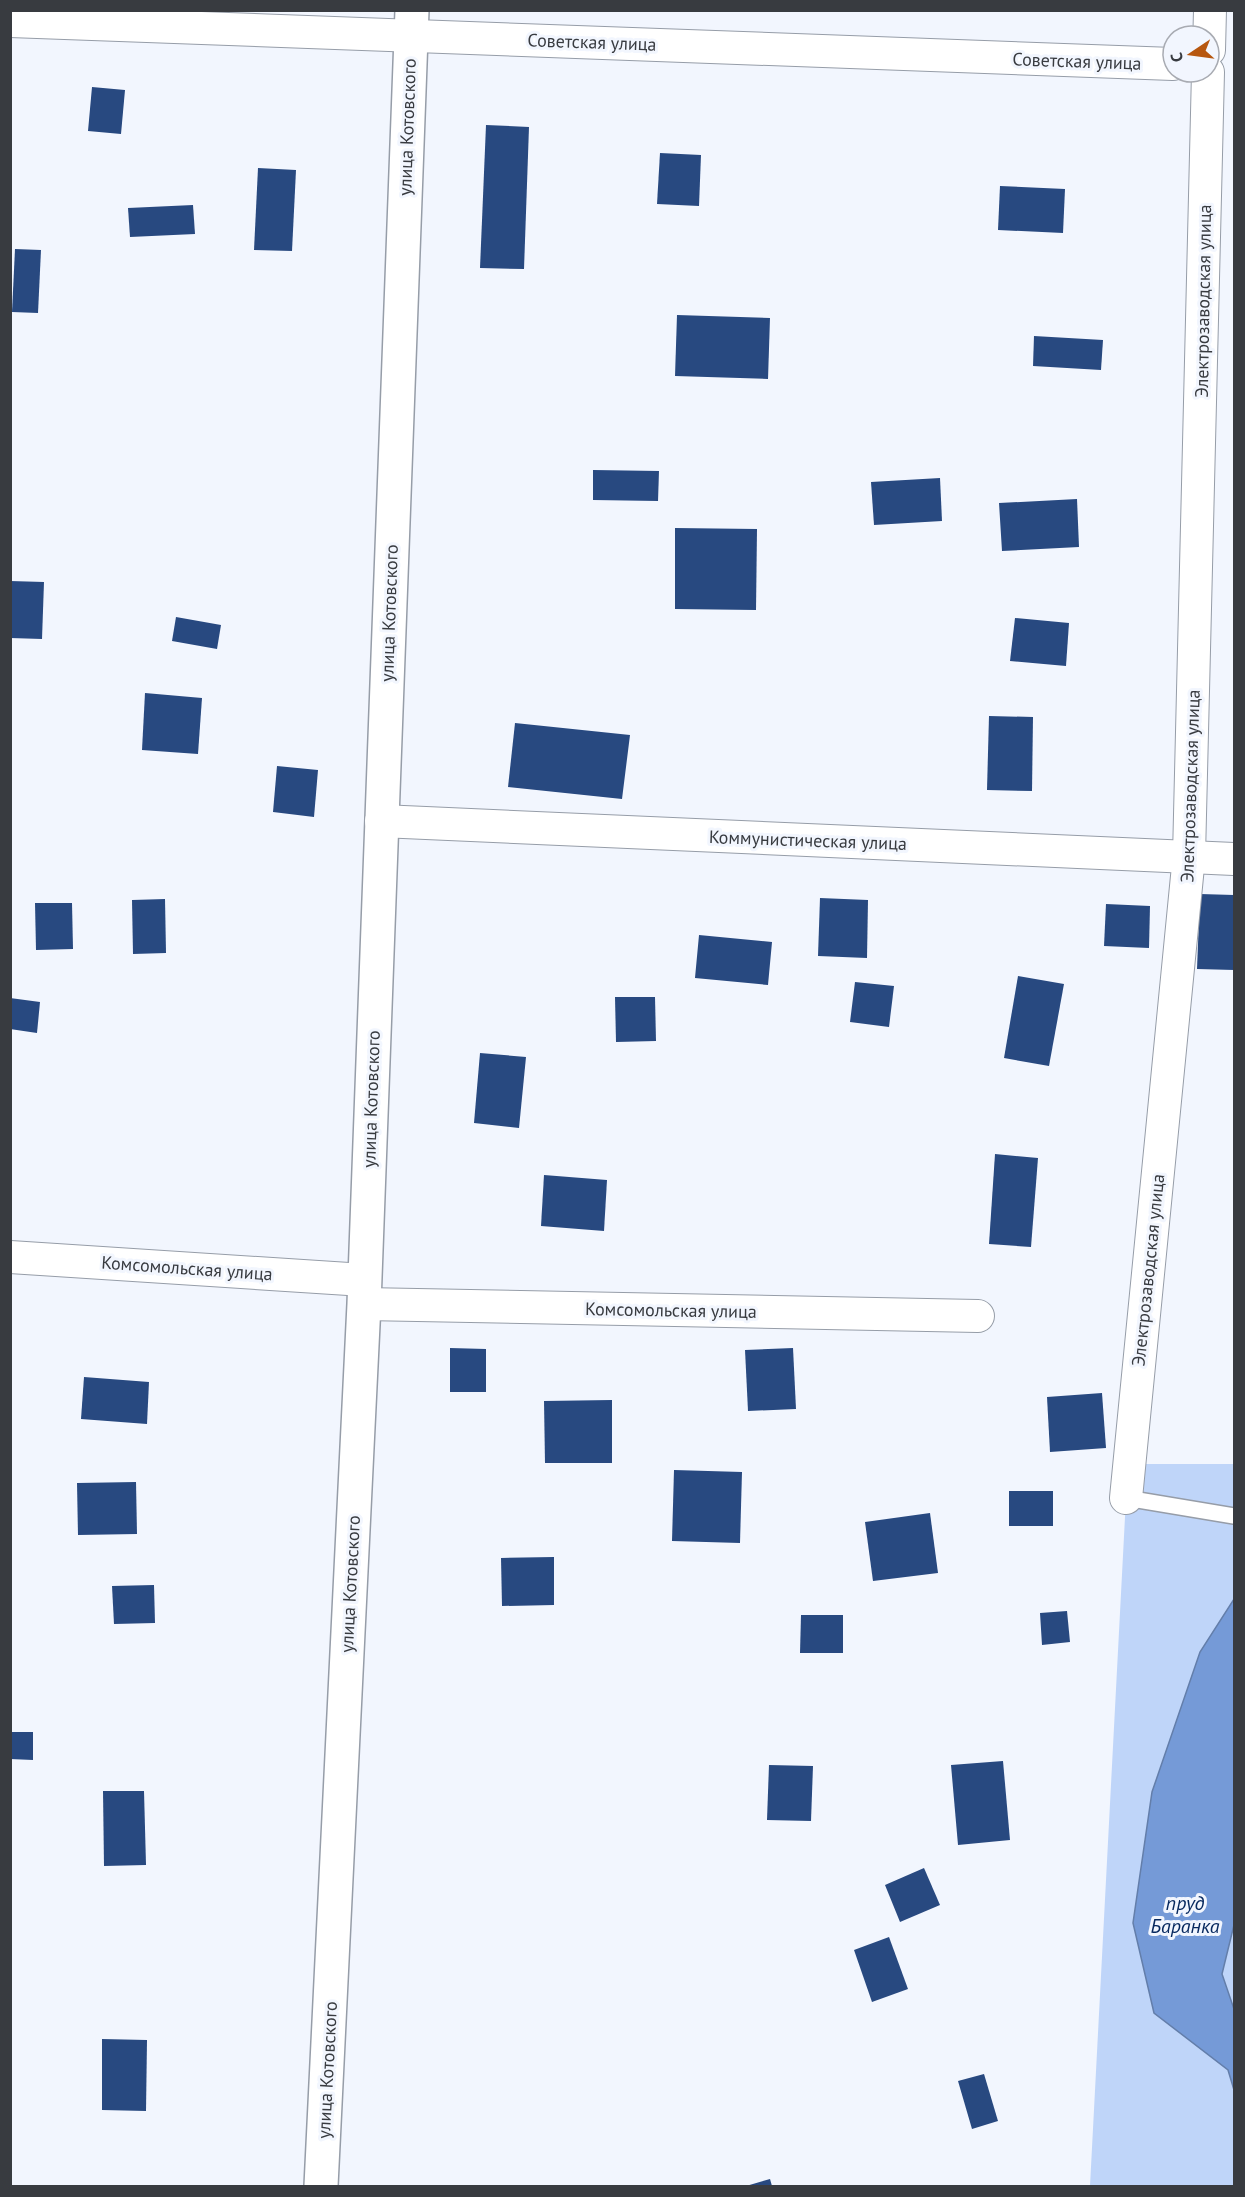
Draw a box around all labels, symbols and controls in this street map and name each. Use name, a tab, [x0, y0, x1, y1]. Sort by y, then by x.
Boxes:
north arrow	[1161, 24, 1221, 84]
street label: Советская улица	[527, 28, 657, 56]
street label: Советская улица	[1012, 47, 1142, 75]
text: С	[1166, 51, 1187, 64]
street label: улица Котовского	[393, 58, 421, 196]
street label: Электрозаводская улица	[1190, 204, 1216, 398]
street label: улица Котовского	[375, 544, 403, 682]
street label: Электрозаводская улица	[1175, 689, 1205, 883]
street label: Коммунистическая улица	[709, 825, 907, 855]
street label: улица Котовского	[357, 1030, 385, 1168]
street label: Электрозаводская улица	[1126, 1173, 1170, 1367]
street label: Комсомольская улица	[101, 1251, 273, 1285]
street label: Комсомольская улица	[585, 1297, 757, 1323]
street label: улица Котовского	[335, 1515, 365, 1653]
water label: пруд Баранка	[1150, 1890, 1220, 1939]
street label: улица Котовского	[312, 2001, 342, 2139]

